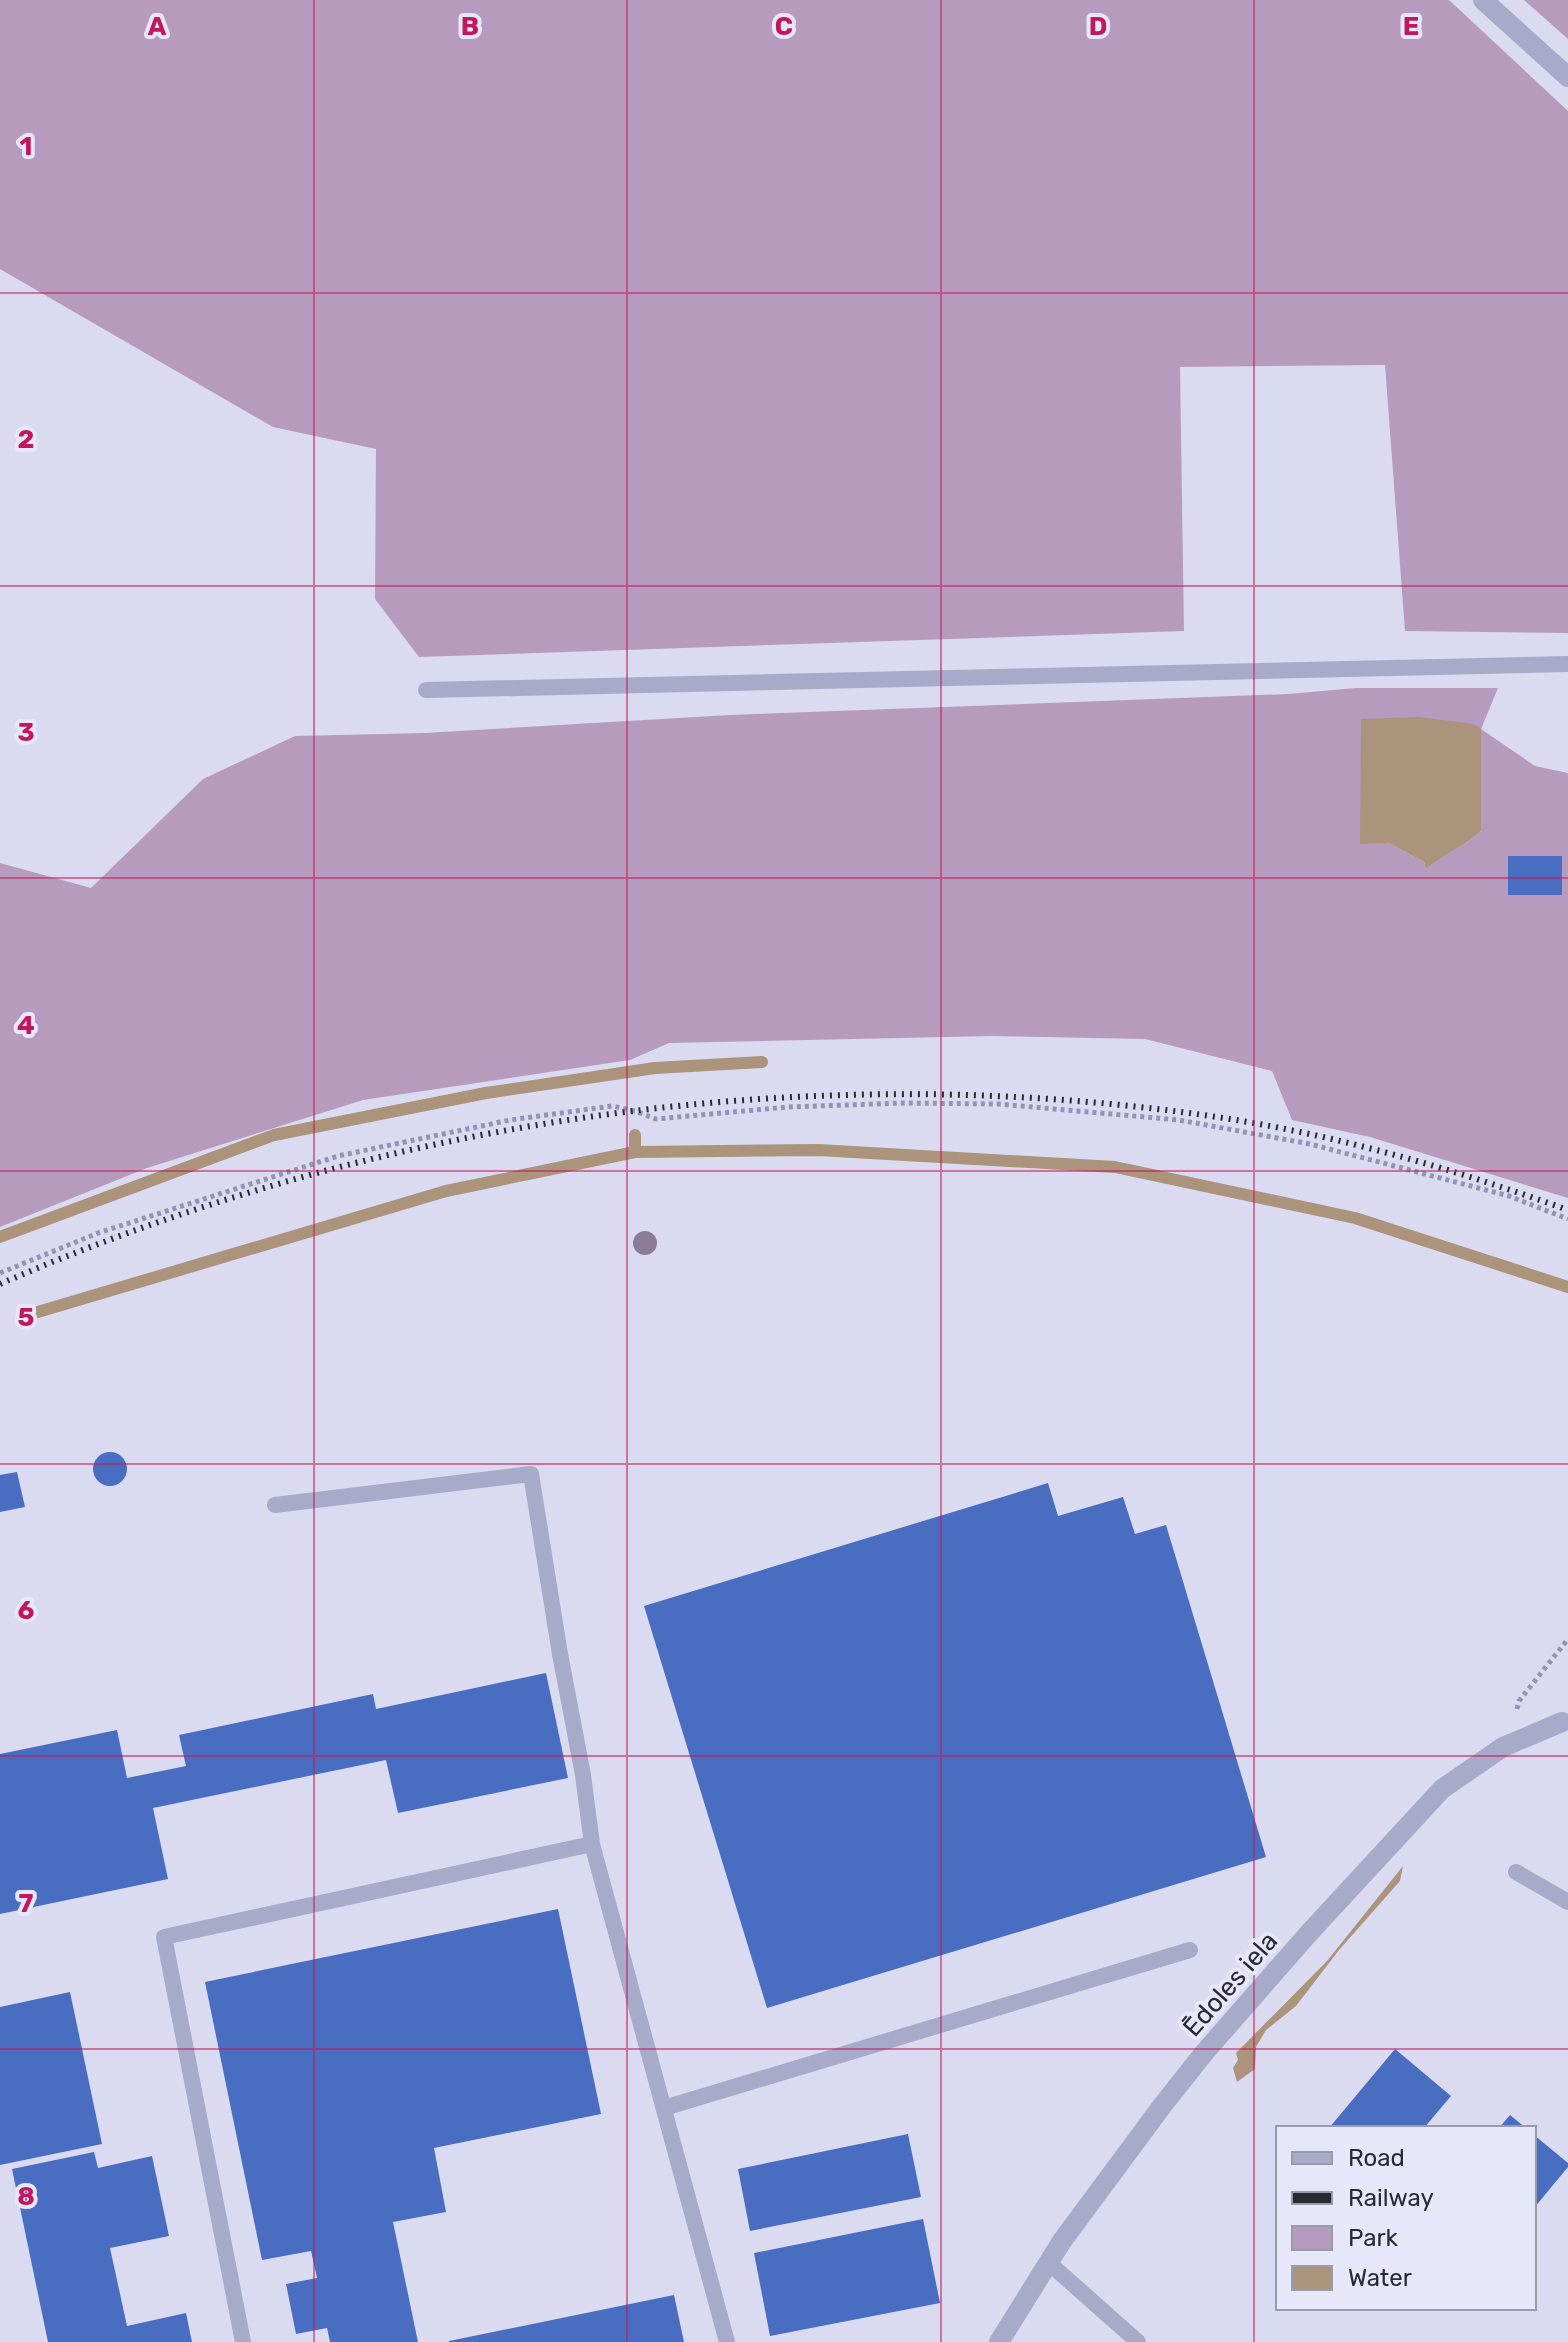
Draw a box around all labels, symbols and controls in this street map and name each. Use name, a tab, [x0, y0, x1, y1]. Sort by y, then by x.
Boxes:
text: A	[148, 11, 167, 42]
text: B	[461, 11, 479, 42]
text: C	[775, 11, 793, 42]
text: D	[1089, 11, 1107, 42]
text: E	[1403, 11, 1419, 42]
text: 1	[20, 131, 32, 162]
text: 2	[18, 424, 34, 455]
text: 3	[17, 717, 35, 748]
text: 4	[17, 1010, 35, 1041]
text: 5	[18, 1302, 34, 1333]
text: 6	[18, 1595, 35, 1626]
text: 7	[19, 1888, 34, 1919]
street label: Ēdoles iela	[1177, 1926, 1284, 2043]
legend	[1276, 2126, 1536, 2310]
text: Road	[1348, 2144, 1405, 2172]
text: 8	[17, 2181, 35, 2212]
text: Railway	[1348, 2184, 1434, 2212]
text: Park	[1348, 2224, 1399, 2252]
text: Water	[1348, 2264, 1412, 2292]

